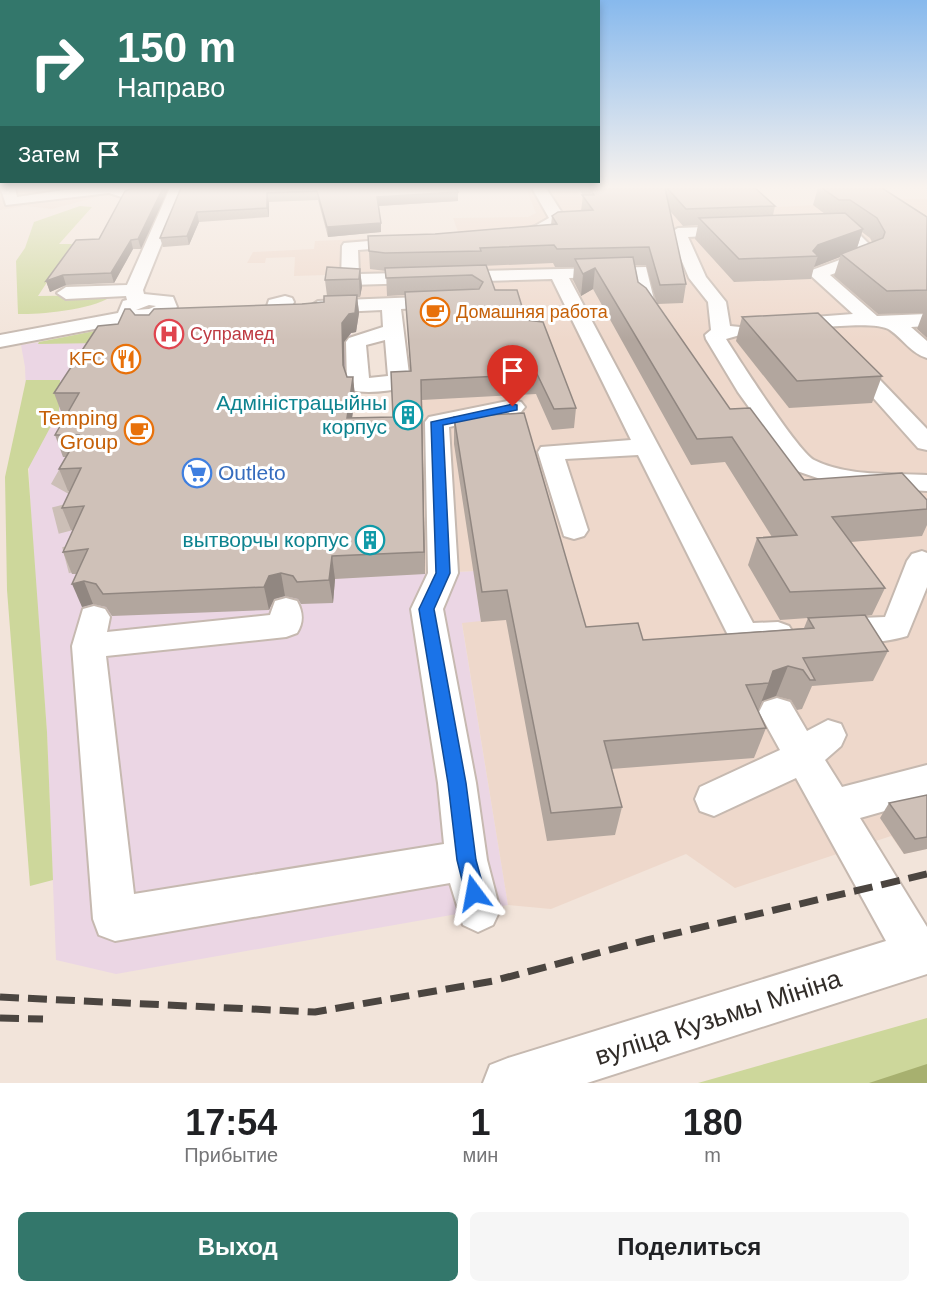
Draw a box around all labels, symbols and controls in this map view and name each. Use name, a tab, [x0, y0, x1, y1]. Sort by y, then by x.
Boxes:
icon: right	[18, 24, 96, 102]
text: 150 m	[117, 24, 236, 71]
text: Направо	[117, 73, 225, 103]
icon: arrive	[92, 138, 125, 171]
text: Затем	[18, 142, 80, 167]
cafe icon: Домашняя работа	[419, 296, 451, 328]
place label: Домашняя работа	[456, 302, 609, 322]
hospital icon: Супрамед	[153, 318, 185, 350]
place label: Супрамед	[190, 324, 275, 344]
restaurant icon: KFC	[110, 343, 142, 375]
pin	[487, 345, 538, 407]
place label: KFC	[69, 349, 105, 369]
icon: arrive	[496, 354, 529, 387]
place label: Адміністрацыйны корпус	[216, 391, 387, 438]
building icon: Адміністрацыйны корпус	[392, 399, 424, 431]
place label: Temping Group	[39, 406, 118, 453]
cafe icon: Temping Group	[123, 414, 155, 446]
supermarket icon: Outleto	[181, 457, 213, 489]
place label: Outleto	[218, 461, 286, 484]
building icon: вытворчы корпус	[354, 524, 386, 556]
place label: вытворчы корпус	[183, 528, 349, 551]
position arrow	[442, 861, 506, 925]
street label: вуліца Кузьмы Мініна	[591, 963, 845, 1071]
text: 17:54	[185, 1102, 277, 1143]
text: 1	[470, 1102, 490, 1143]
text: 180	[683, 1102, 743, 1143]
text: Прибытие	[184, 1144, 278, 1166]
text: мин	[462, 1144, 498, 1166]
text: m	[704, 1144, 721, 1166]
button: Выход	[18, 1212, 458, 1281]
button: Поделиться	[470, 1212, 909, 1281]

